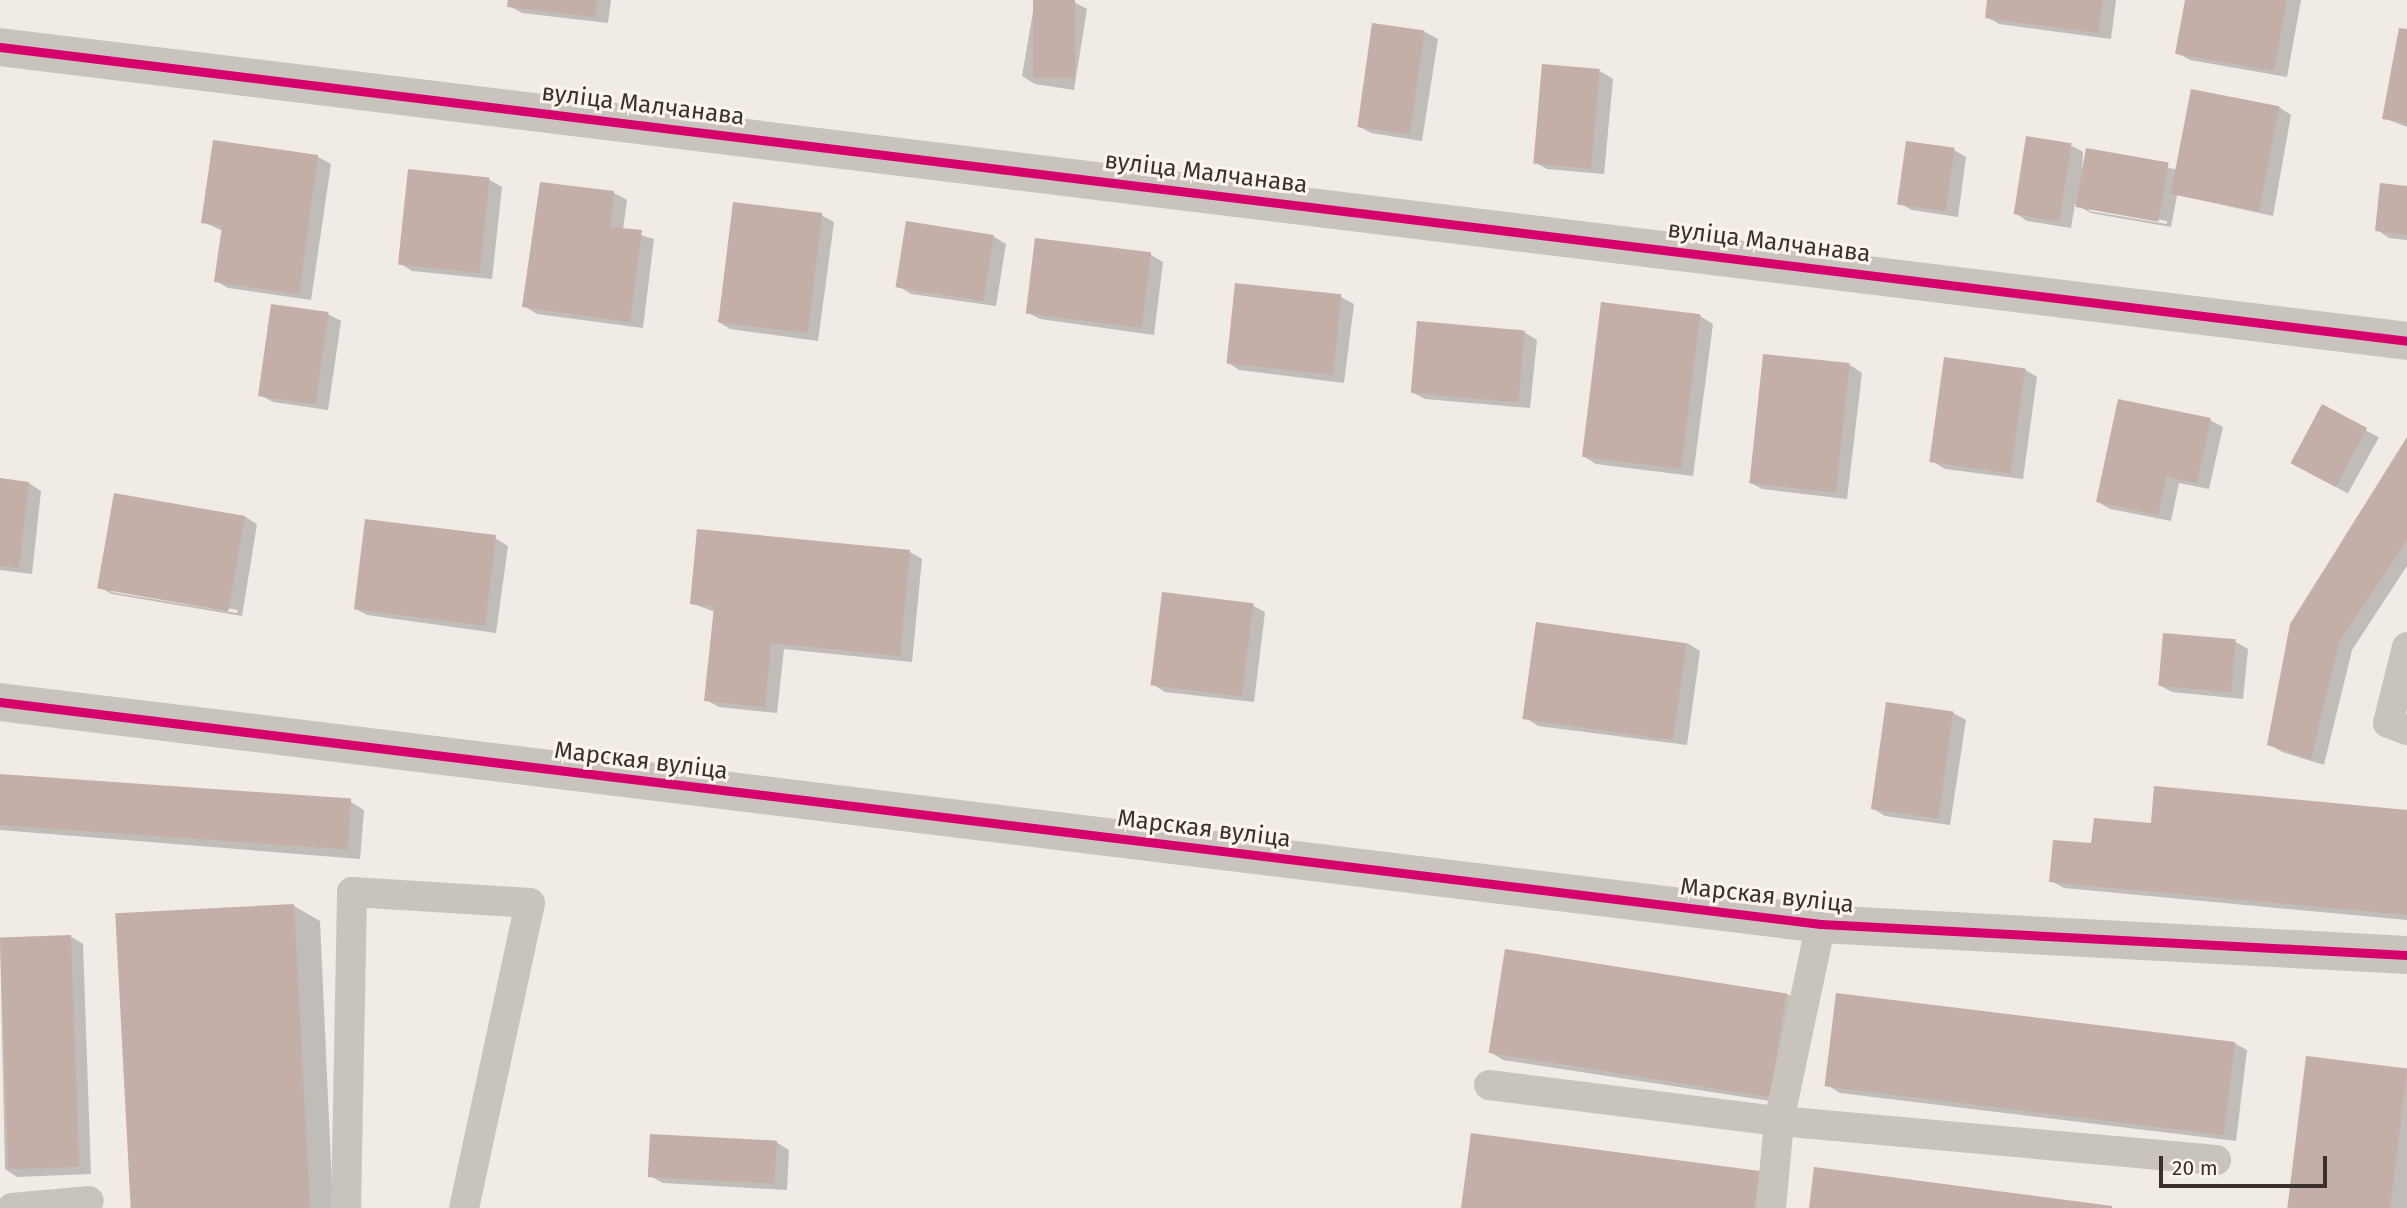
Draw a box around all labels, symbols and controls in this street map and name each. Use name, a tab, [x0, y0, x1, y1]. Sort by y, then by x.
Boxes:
street label: вуліца Малчанава	[540, 78, 746, 132]
street label: вуліца Малчанава	[1103, 146, 1309, 200]
street label: вуліца Малчанава	[1666, 215, 1872, 269]
street label: Марская вуліца	[553, 736, 729, 786]
street label: Марская вуліца	[1116, 804, 1292, 854]
street label: Марская вуліца	[1679, 873, 1855, 919]
scale bar	[2162, 1142, 2330, 1186]
text: 20 m	[2172, 1155, 2218, 1181]

